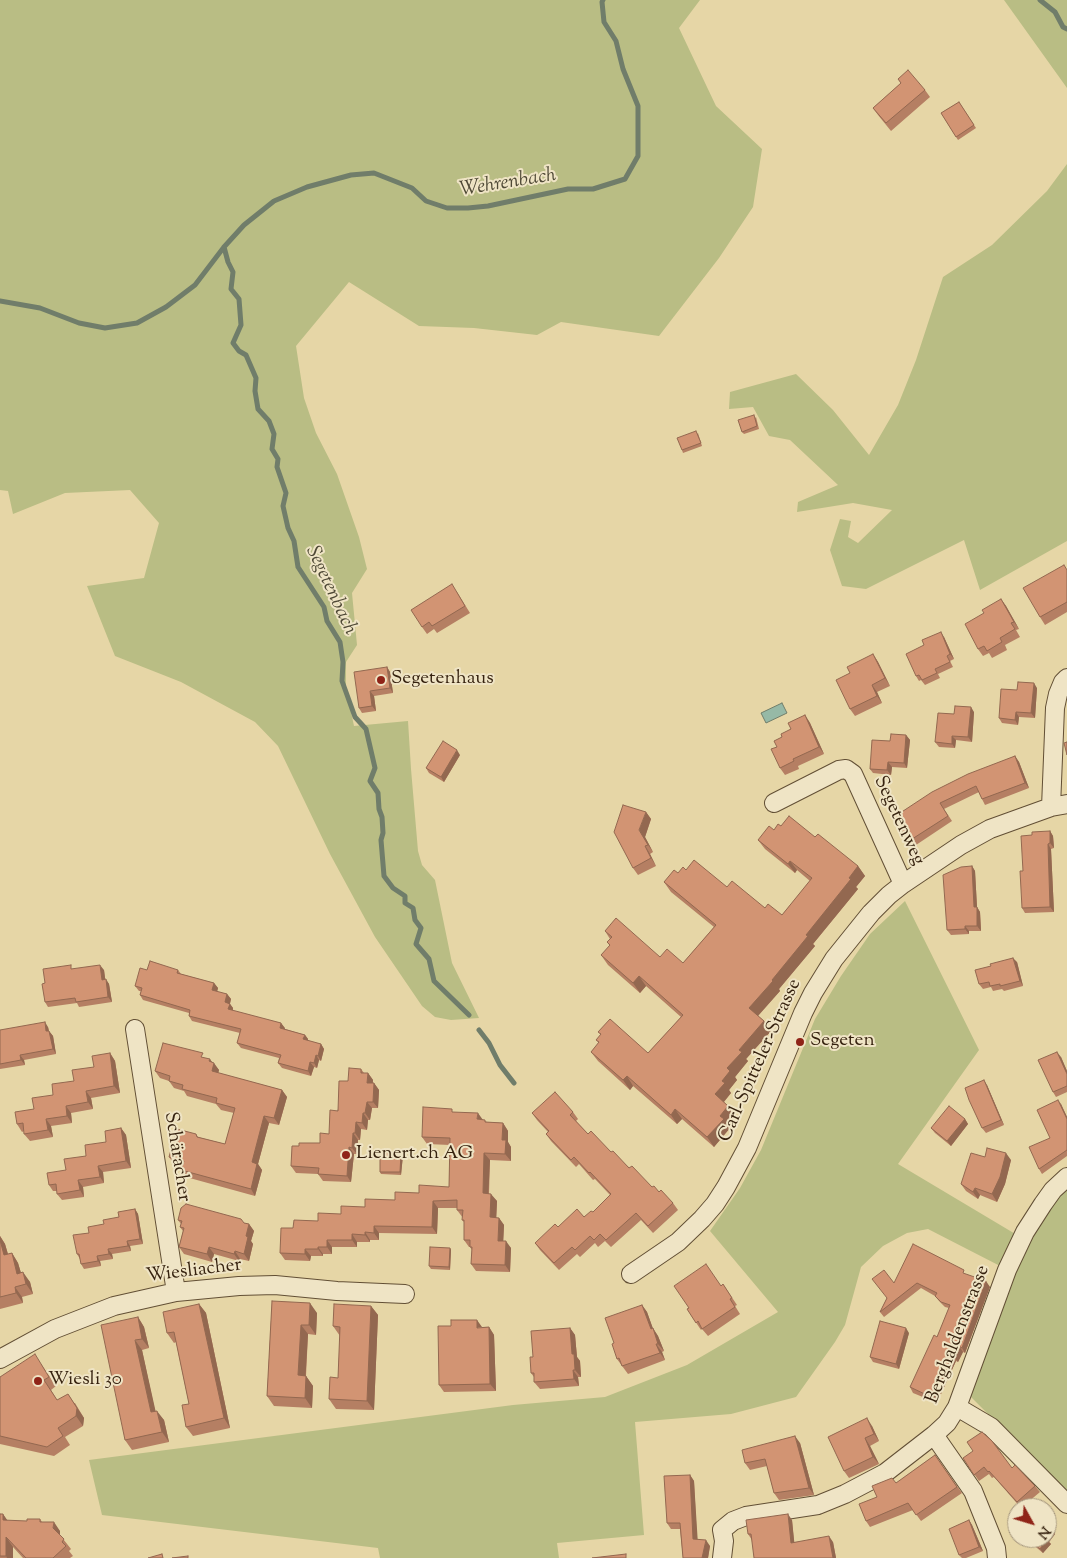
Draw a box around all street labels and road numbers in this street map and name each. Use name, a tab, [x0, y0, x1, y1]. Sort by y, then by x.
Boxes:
street label: Segetenweg	[867, 773, 929, 869]
street label: Carl-Spitteler-Strasse	[715, 976, 807, 1146]
street label: Schäracher	[158, 1111, 194, 1203]
street label: Wiesliacher	[145, 1255, 243, 1289]
street label: Berghaldenstrasse	[922, 1263, 996, 1407]

